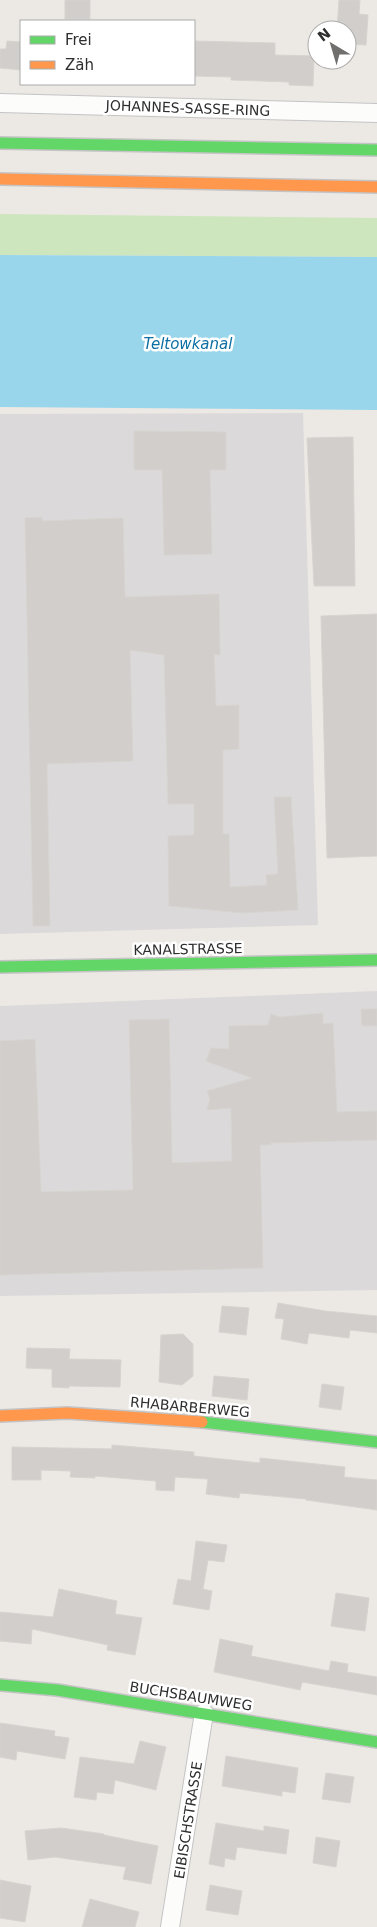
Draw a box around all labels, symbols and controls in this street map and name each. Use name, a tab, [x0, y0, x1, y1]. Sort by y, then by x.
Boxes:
legend	[20, 20, 195, 85]
north arrow	[307, 20, 357, 70]
text: N	[314, 25, 334, 45]
text: Frei	[65, 31, 92, 49]
text: Zäh	[65, 56, 94, 74]
street label: JOHANNES-SASSE-RING	[104, 97, 271, 119]
water label: Teltowkanal	[144, 335, 233, 353]
street label: KANALSTRASSE	[133, 940, 243, 958]
street label: RHABARBERWEG	[130, 1394, 250, 1420]
street label: BUCHSBAUMWEG	[128, 1678, 254, 1714]
street label: EIBISCHSTRASSE	[171, 1760, 205, 1880]

